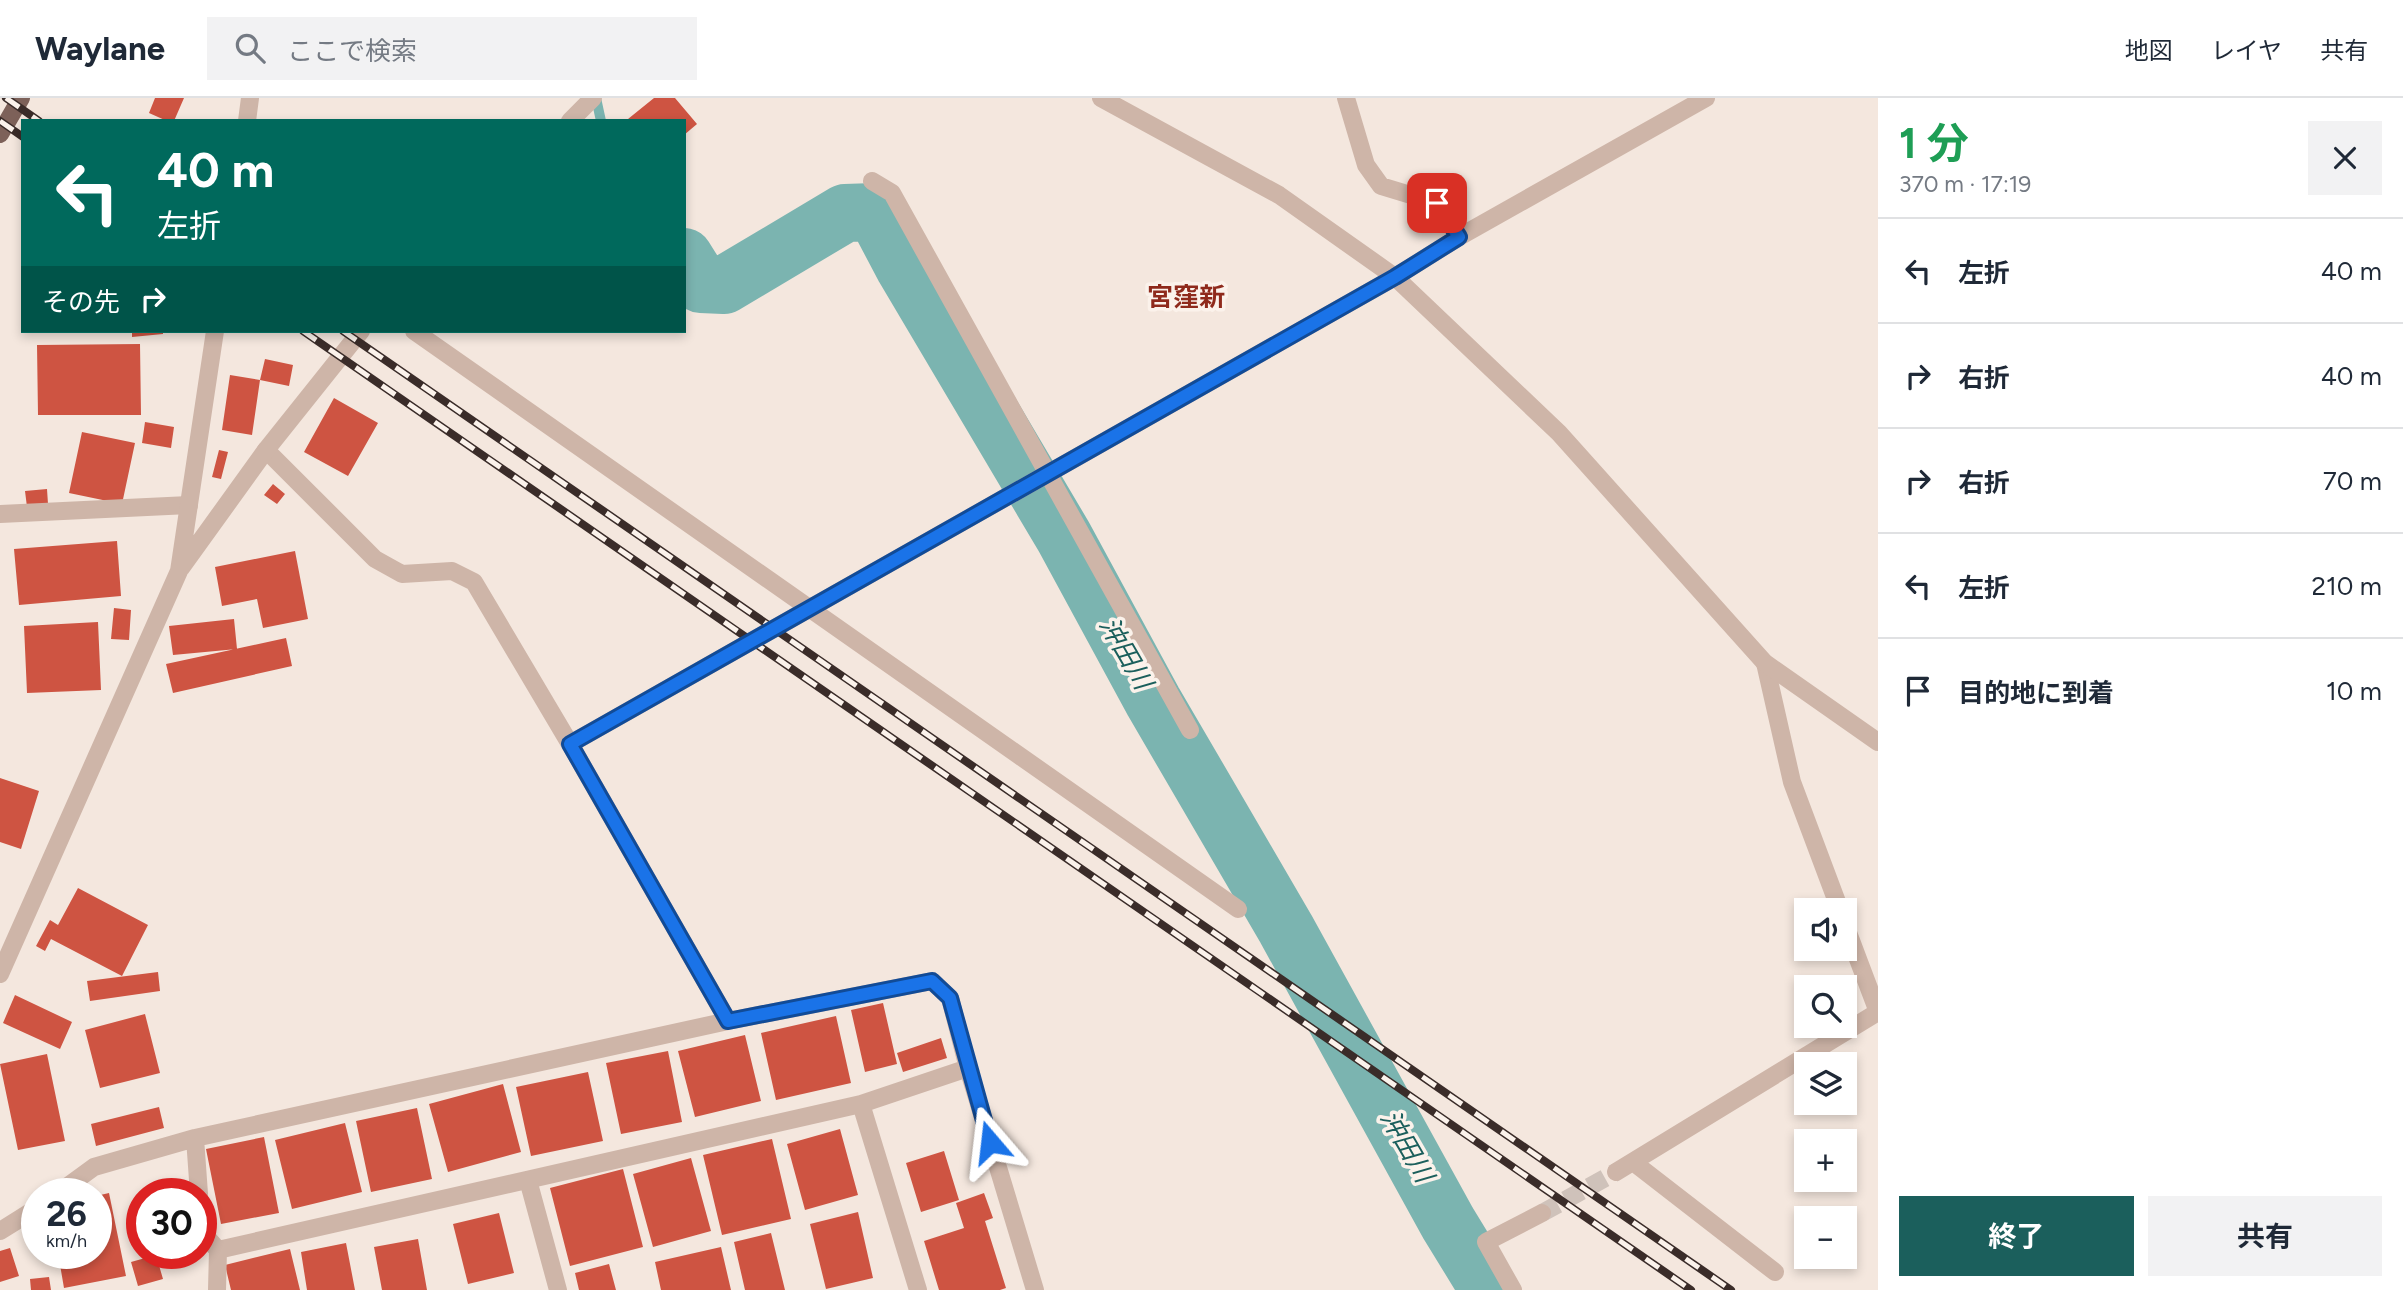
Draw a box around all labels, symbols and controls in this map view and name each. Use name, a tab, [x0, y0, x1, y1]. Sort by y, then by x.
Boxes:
search box	[207, 17, 697, 80]
text: Waylane	[35, 29, 165, 68]
icon: search	[231, 29, 269, 67]
text: ここで検索	[287, 35, 417, 67]
text: 地図	[2125, 36, 2173, 65]
text: レイヤ	[2211, 36, 2282, 65]
text: 共有	[2320, 36, 2368, 65]
text: 1 分	[1899, 118, 1969, 169]
button: close	[2308, 121, 2382, 195]
text: 40 m	[157, 140, 274, 199]
icon: left	[42, 147, 133, 238]
text: 370 m · 17:19	[1899, 170, 2031, 198]
pin	[1407, 173, 1467, 233]
icon: arrive	[1418, 184, 1456, 222]
text: 左折	[157, 207, 221, 245]
icon: left	[1899, 252, 1937, 290]
text: 40 m	[2321, 255, 2382, 287]
text: 左折	[1958, 257, 2010, 289]
icon: right	[134, 280, 172, 318]
district label: 宮窪新	[1147, 281, 1225, 313]
text: その先	[42, 286, 120, 318]
icon: right	[1899, 357, 1937, 395]
text: 40 m	[2321, 360, 2382, 392]
text: 右折	[1958, 362, 2010, 394]
icon: right	[1899, 462, 1937, 500]
text: 70 m	[2323, 465, 2382, 497]
text: 右折	[1958, 467, 2010, 499]
icon: left	[1899, 567, 1937, 605]
text: 210 m	[2312, 570, 2382, 602]
text: 左折	[1958, 572, 2010, 604]
water label: 沖田川	[1093, 611, 1161, 697]
icon: arrive	[1899, 672, 1937, 710]
text: 10 m	[2326, 675, 2382, 707]
text: 目的地に到着	[1958, 677, 2114, 709]
map controls	[1794, 898, 1857, 1269]
button: sound	[1794, 898, 1857, 961]
button: search	[1794, 975, 1857, 1038]
button: layers	[1794, 1052, 1857, 1115]
water label: 沖田川	[1374, 1104, 1442, 1190]
position arrow	[953, 1105, 1027, 1179]
button: +	[1794, 1129, 1857, 1192]
speed limit sign: 30	[126, 1178, 217, 1269]
text: 26	[46, 1193, 87, 1235]
button: 終了	[1899, 1196, 2134, 1276]
button: 共有	[2148, 1196, 2382, 1276]
button: −	[1794, 1206, 1857, 1269]
text: km/h	[46, 1230, 87, 1252]

